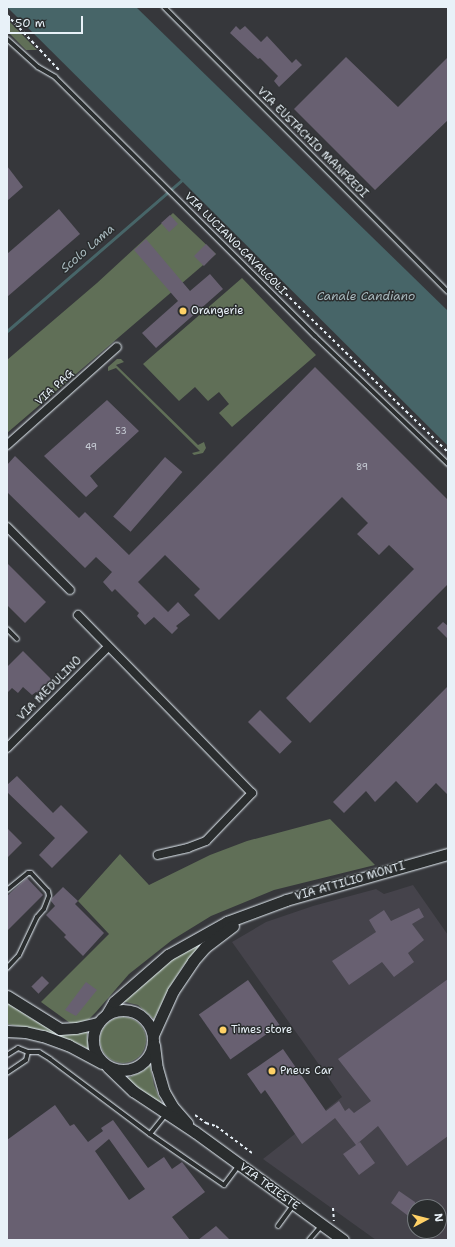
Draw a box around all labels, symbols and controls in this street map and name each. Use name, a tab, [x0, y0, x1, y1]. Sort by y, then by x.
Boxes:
scale bar	[10, 8, 85, 34]
text: 50 m	[15, 15, 45, 31]
street label: VIA EUSTACHIO MANFREDI	[254, 85, 370, 201]
street label: VIA LUCIANO CAVALCOLI	[181, 190, 289, 298]
water label: Scolo Lama	[58, 222, 118, 276]
water label: Canale Candiano	[317, 290, 415, 304]
place label: Orangerie	[191, 304, 243, 318]
marker: Orangerie	[178, 306, 188, 316]
street label: VIA PAG	[33, 367, 77, 409]
house number: 53	[115, 426, 127, 436]
house number: 49	[85, 442, 97, 452]
house number: 89	[356, 462, 368, 472]
street label: VIA MEDULINO	[15, 654, 85, 724]
street label: VIA ATTILIO MONTI	[293, 860, 407, 904]
place label: Times store	[231, 1023, 292, 1037]
marker: Times store	[218, 1025, 228, 1035]
place label: Pneus Car	[280, 1064, 333, 1078]
marker: Pneus Car	[267, 1066, 277, 1076]
street label: VIA TRIESTE	[236, 1161, 302, 1213]
north arrow	[407, 1199, 447, 1239]
text: N	[430, 1212, 446, 1223]

